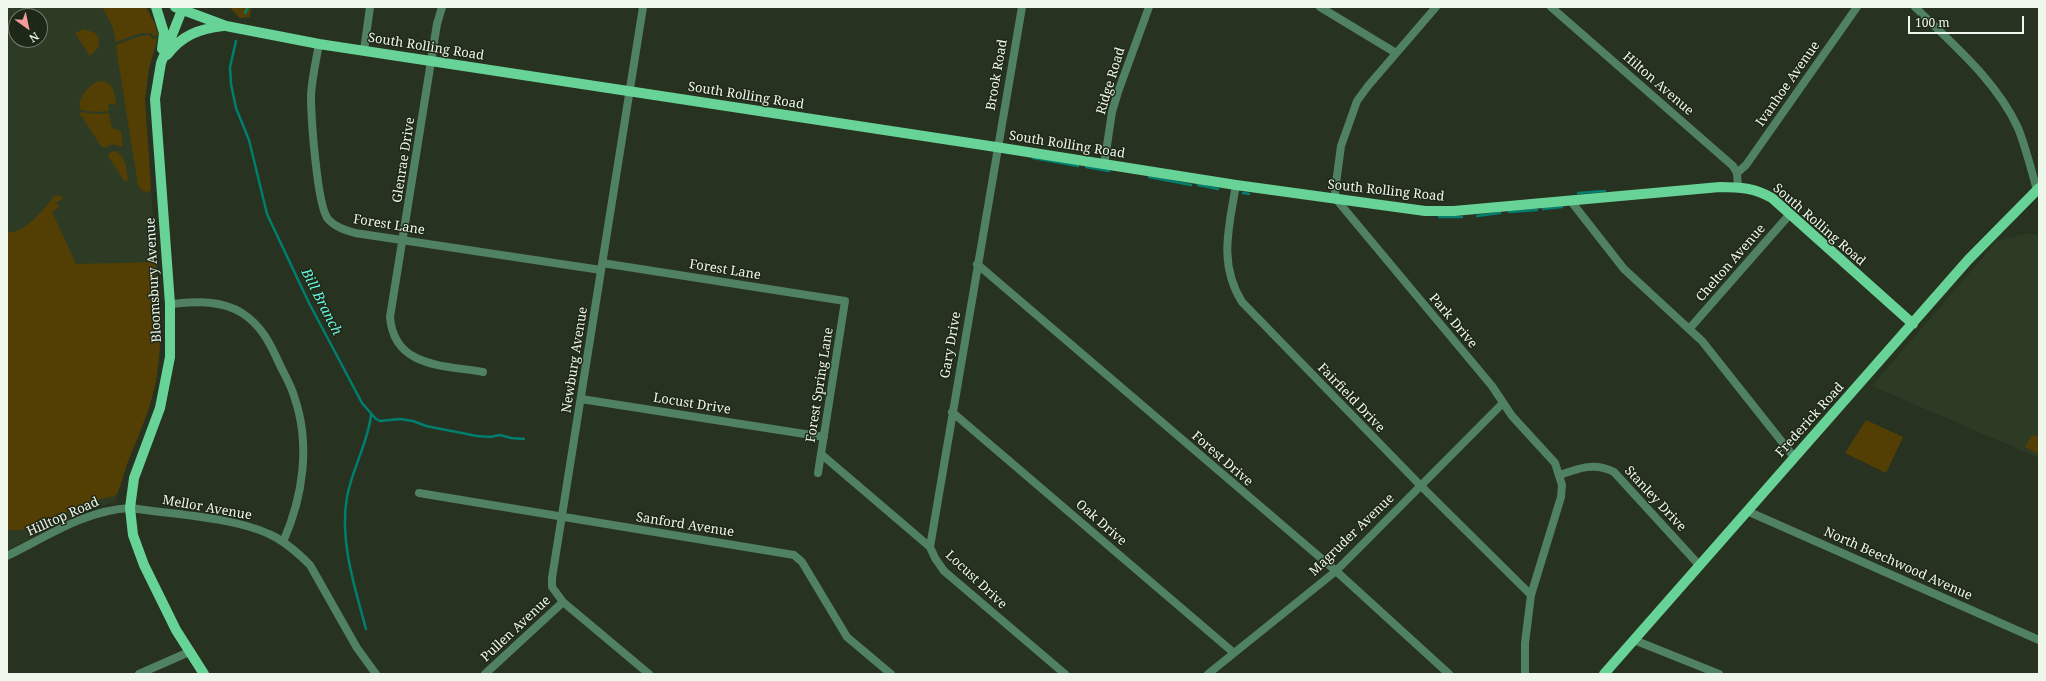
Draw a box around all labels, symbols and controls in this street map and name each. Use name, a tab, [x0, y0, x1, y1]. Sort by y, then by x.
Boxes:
north arrow	[8, 8, 48, 48]
scale bar	[1910, 8, 2026, 34]
text: 100 m	[1915, 14, 1950, 31]
text: N	[27, 29, 42, 46]
street label: South Rolling Road	[367, 30, 485, 64]
street label: Brook Road	[983, 38, 1011, 112]
street label: Ivanhoe Avenue	[1753, 38, 1823, 130]
street label: Ridge Road	[1093, 46, 1129, 116]
street label: Hilton Avenue	[1619, 49, 1697, 119]
street label: South Rolling Road	[687, 79, 805, 113]
street label: Glenrae Drive	[390, 116, 418, 204]
street label: South Rolling Road	[1008, 128, 1126, 162]
street label: South Rolling Road	[1327, 177, 1445, 205]
street label: South Rolling Road	[1770, 181, 1868, 269]
street label: Forest Lane	[352, 212, 426, 238]
street label: Bloomsbury Avenue	[143, 217, 165, 343]
street label: Chelton Avenue	[1693, 221, 1769, 305]
street label: Forest Lane	[688, 257, 762, 283]
water label: Bill Branch	[297, 266, 345, 338]
street label: Park Drive	[1426, 291, 1480, 351]
street label: Newburg Avenue	[559, 306, 591, 414]
street label: Gary Drive	[937, 310, 965, 380]
street label: Forest Spring Lane	[803, 326, 837, 444]
street label: Fairfield Drive	[1314, 360, 1388, 436]
street label: Frederick Road	[1773, 380, 1847, 460]
street label: Locust Drive	[652, 390, 732, 418]
street label: Forest Drive	[1188, 428, 1256, 490]
street label: Stanley Drive	[1621, 463, 1689, 535]
street label: Magruder Avenue	[1306, 491, 1398, 579]
street label: Mellor Avenue	[161, 492, 253, 524]
street label: Hilltop Road	[25, 494, 101, 540]
street label: Oak Drive	[1072, 497, 1130, 549]
street label: Sanford Avenue	[635, 510, 735, 540]
street label: North Beechwood Avenue	[1821, 524, 1975, 604]
street label: Locust Drive	[942, 548, 1010, 612]
street label: Pullen Avenue	[478, 593, 554, 665]

